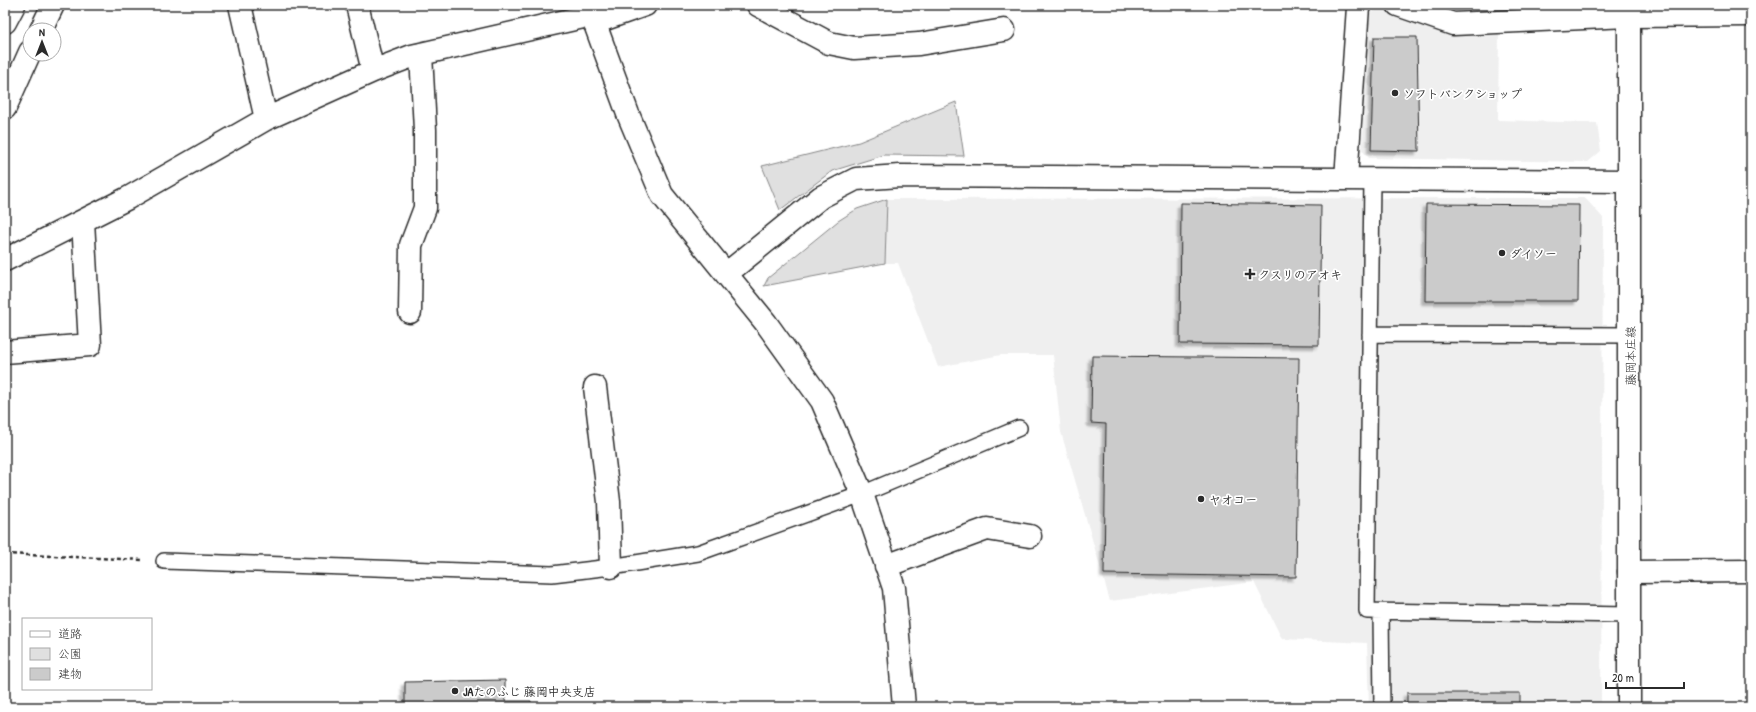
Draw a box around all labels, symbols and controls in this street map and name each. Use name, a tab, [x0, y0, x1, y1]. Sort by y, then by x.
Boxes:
north arrow	[22, 22, 62, 62]
text: N	[39, 25, 45, 39]
place label: ソフトバンクショップ	[1403, 85, 1522, 102]
marker: ソフトバンクショップ	[1390, 88, 1400, 98]
place label: ダイソー	[1510, 245, 1557, 262]
marker: ダイソー	[1497, 248, 1507, 258]
place label: クスリのアオキ	[1258, 266, 1342, 283]
marker: クスリのアオキ	[1245, 269, 1255, 279]
street label: 藤岡本庄線	[1622, 326, 1639, 386]
place label: ヤオコー	[1209, 491, 1257, 508]
marker: ヤオコー	[1196, 494, 1206, 504]
legend	[22, 618, 152, 690]
text: 道路	[58, 625, 82, 642]
text: 公園	[58, 645, 82, 662]
scale bar	[1606, 664, 1684, 690]
text: 建物	[58, 665, 82, 682]
text: 20 m	[1612, 669, 1634, 686]
place label: JAたのふじ 藤岡中央支店	[463, 683, 596, 700]
marker: JAたのふじ 藤岡中央支店	[450, 686, 460, 696]

